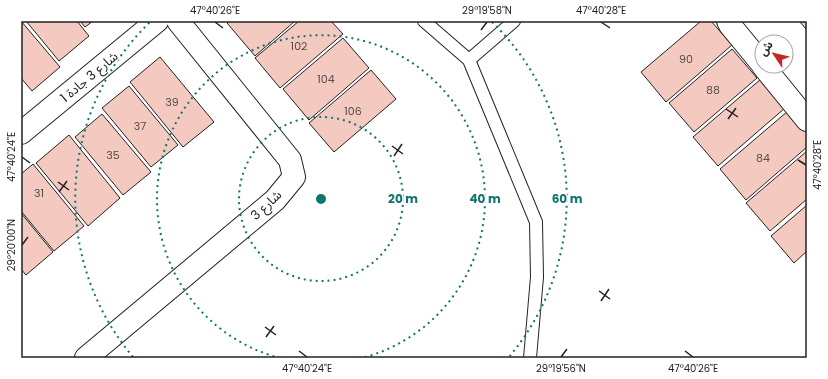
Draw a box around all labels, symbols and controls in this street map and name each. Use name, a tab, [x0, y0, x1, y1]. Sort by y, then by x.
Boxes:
text: 47°40'26"E	[190, 3, 240, 18]
text: 29°19'58"N	[462, 3, 512, 18]
text: 47°40'28"E	[576, 3, 626, 18]
north arrow	[754, 34, 794, 74]
text: ش	[755, 37, 777, 59]
house number: 102	[291, 38, 307, 54]
street label: شارع 3 جادة 1	[56, 47, 123, 108]
house number: 90	[679, 51, 693, 67]
house number: 104	[317, 71, 335, 87]
house number: 88	[706, 82, 720, 98]
house number: 39	[165, 94, 179, 110]
house number: 106	[344, 103, 362, 119]
house number: 37	[134, 118, 146, 134]
text: 47°40'24"E	[4, 132, 19, 182]
text: 47°40'28"E	[810, 140, 825, 190]
house number: 35	[106, 147, 120, 163]
house number: 84	[756, 150, 770, 166]
house number: 31	[34, 185, 44, 201]
street label: شارع 3	[246, 186, 287, 225]
text: 20 m	[388, 190, 418, 207]
text: 40 m	[469, 190, 501, 207]
text: 60 m	[552, 190, 583, 207]
centre of rings	[314, 192, 328, 206]
text: 29°20'00"N	[4, 219, 19, 271]
text: 47°40'24"E	[282, 361, 332, 376]
text: 29°19'56"N	[536, 361, 586, 376]
text: 47°40'26"E	[668, 361, 718, 376]

